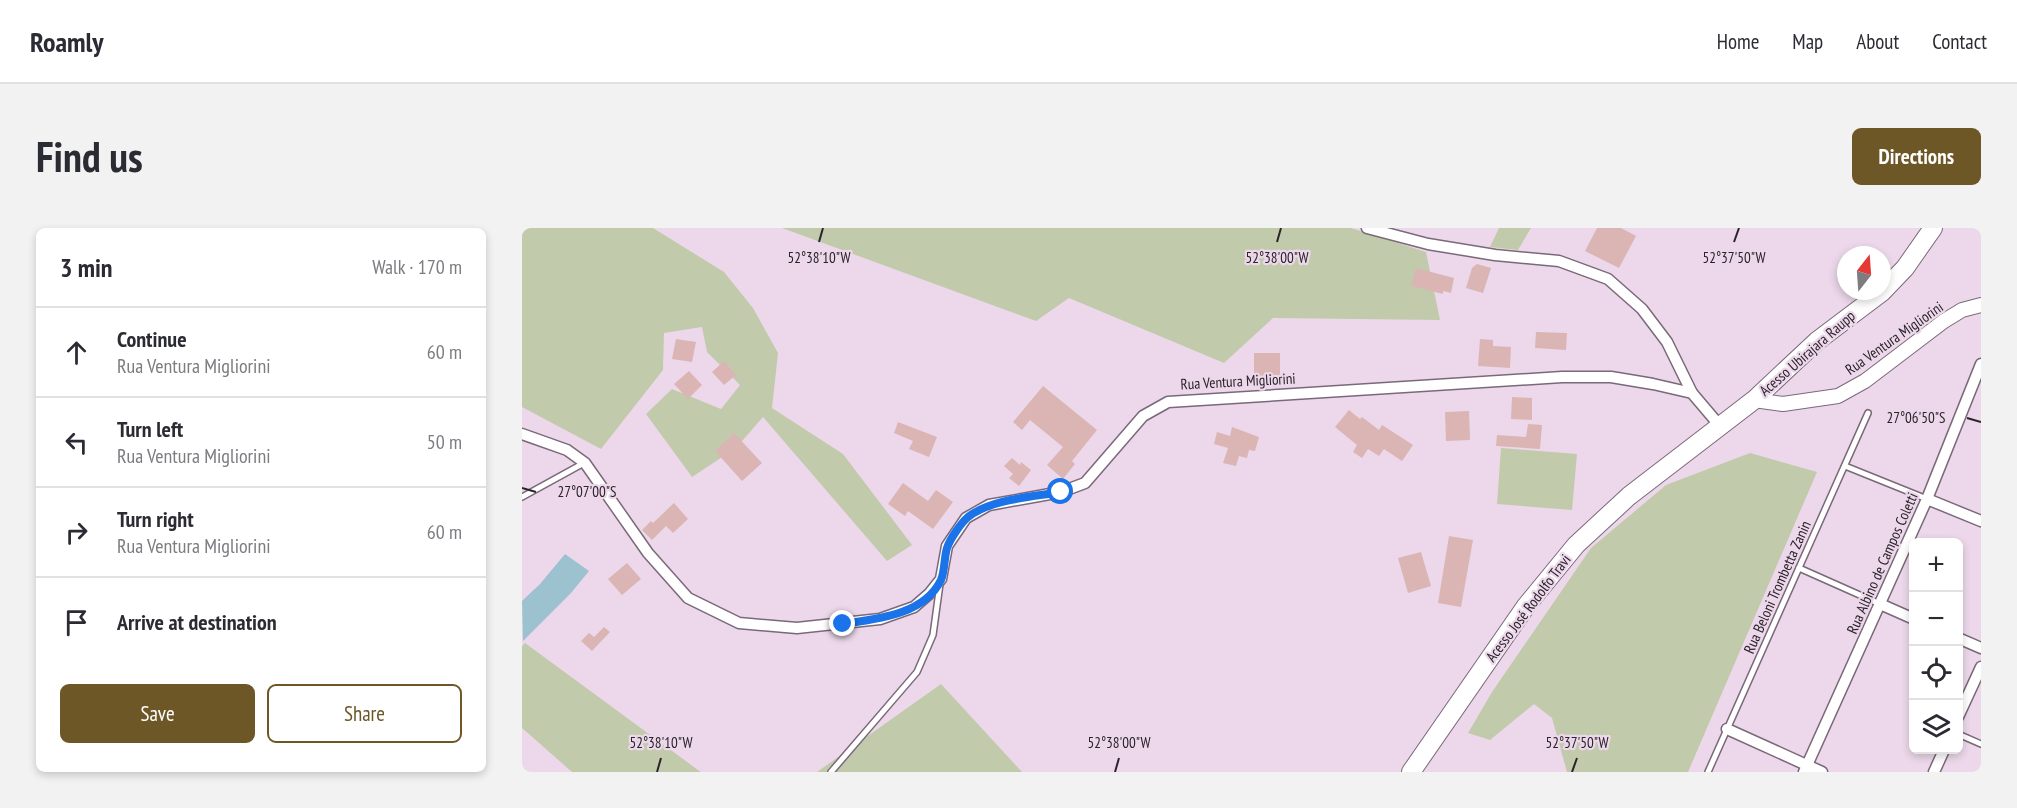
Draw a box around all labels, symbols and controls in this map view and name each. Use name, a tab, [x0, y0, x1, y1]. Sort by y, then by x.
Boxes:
text: Roamly	[30, 23, 104, 60]
text: Home	[1717, 28, 1759, 55]
text: Map	[1792, 28, 1823, 55]
text: About	[1856, 28, 1899, 55]
text: Contact	[1932, 28, 1987, 55]
button: Directions	[1852, 128, 1981, 185]
text: Find us	[36, 129, 143, 184]
north arrow	[1837, 246, 1891, 300]
text: 52°38'10"W	[787, 248, 851, 267]
text: 52°38'00"W	[1245, 248, 1309, 267]
text: 52°37'50"W	[1702, 248, 1766, 267]
text: 3 min	[60, 251, 113, 284]
text: Walk · 170 m	[372, 254, 462, 280]
street label: Rua Ventura Migliorini	[1841, 297, 1947, 379]
street label: Acesso Ubirajara Raupp	[1755, 306, 1859, 400]
text: Continue	[117, 325, 187, 353]
icon: ahead	[60, 336, 93, 369]
text: 60 m	[427, 339, 462, 365]
text: Rua Ventura Migliorini	[117, 353, 271, 379]
street label: Rua Ventura Migliorini	[1180, 368, 1296, 394]
text: 27°06'50"S	[1886, 408, 1946, 427]
text: Turn left	[117, 415, 183, 443]
icon: left	[60, 426, 93, 459]
text: 50 m	[427, 429, 462, 455]
text: Rua Ventura Migliorini	[117, 443, 271, 469]
route start	[1047, 478, 1073, 504]
text: 27°07'00"S	[557, 482, 617, 501]
street label: Rua Albino de Campos Coletti	[1842, 489, 1922, 637]
text: Turn right	[117, 505, 194, 533]
icon: right	[60, 516, 93, 549]
street label: Rua Beloni Trombetta Zanin	[1739, 518, 1815, 656]
text: 60 m	[427, 519, 462, 545]
text: Rua Ventura Migliorini	[117, 533, 271, 559]
map controls	[1909, 538, 1963, 754]
button: +	[1909, 538, 1963, 592]
street label: Acesso José Rodolfo Travi	[1481, 550, 1575, 666]
button: −	[1909, 592, 1963, 646]
icon: arrive	[60, 606, 93, 639]
text: Arrive at destination	[117, 608, 277, 636]
route end	[829, 610, 855, 636]
button: locate	[1909, 646, 1963, 700]
button: Save	[60, 684, 255, 743]
button: Share	[267, 684, 462, 743]
button: layers	[1909, 700, 1963, 754]
text: 52°38'10"W	[629, 733, 693, 752]
text: 52°38'00"W	[1087, 733, 1151, 752]
text: 52°37'50"W	[1545, 733, 1609, 752]

